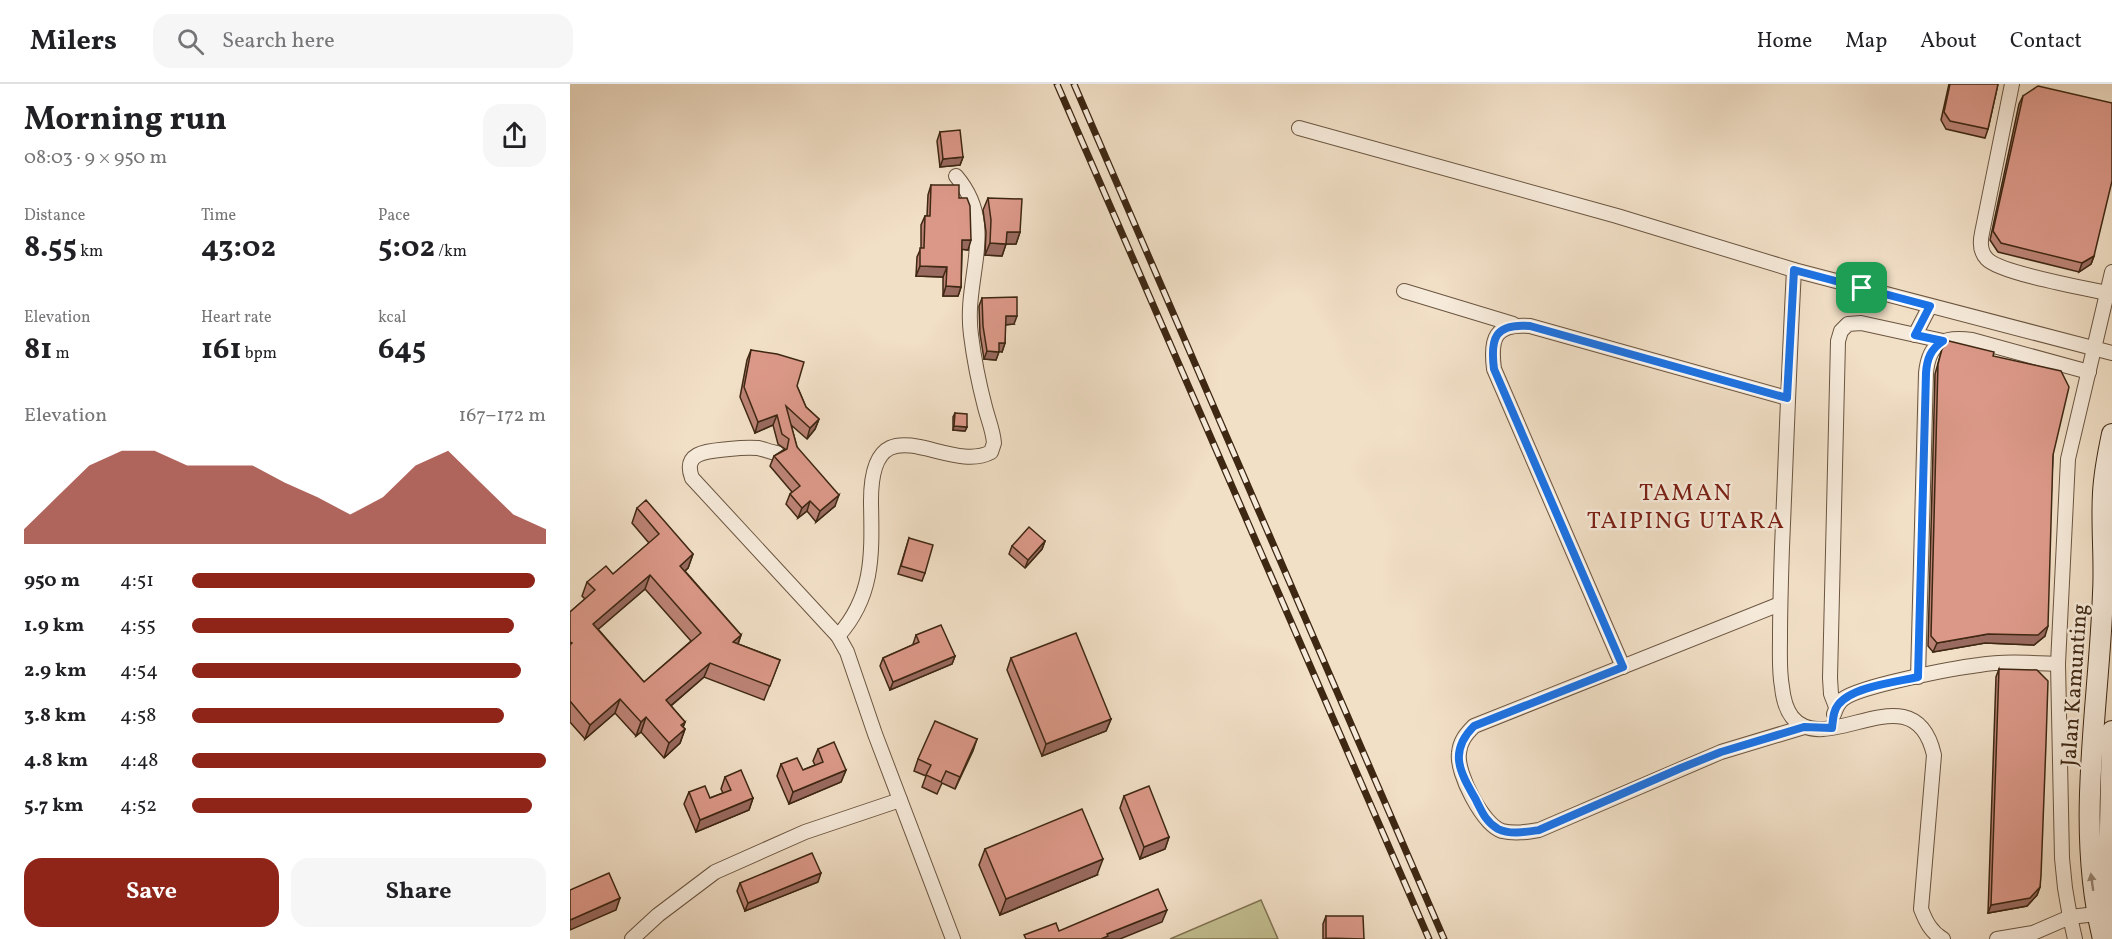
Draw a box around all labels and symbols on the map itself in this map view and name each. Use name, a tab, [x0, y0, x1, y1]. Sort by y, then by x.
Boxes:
pin	[1836, 262, 1887, 313]
district label: TAMAN TAIPING UTARA	[1587, 477, 1785, 539]
street label: Jalan Kamunting	[2054, 603, 2097, 767]
one-way arrow	[2087, 872, 2097, 891]

